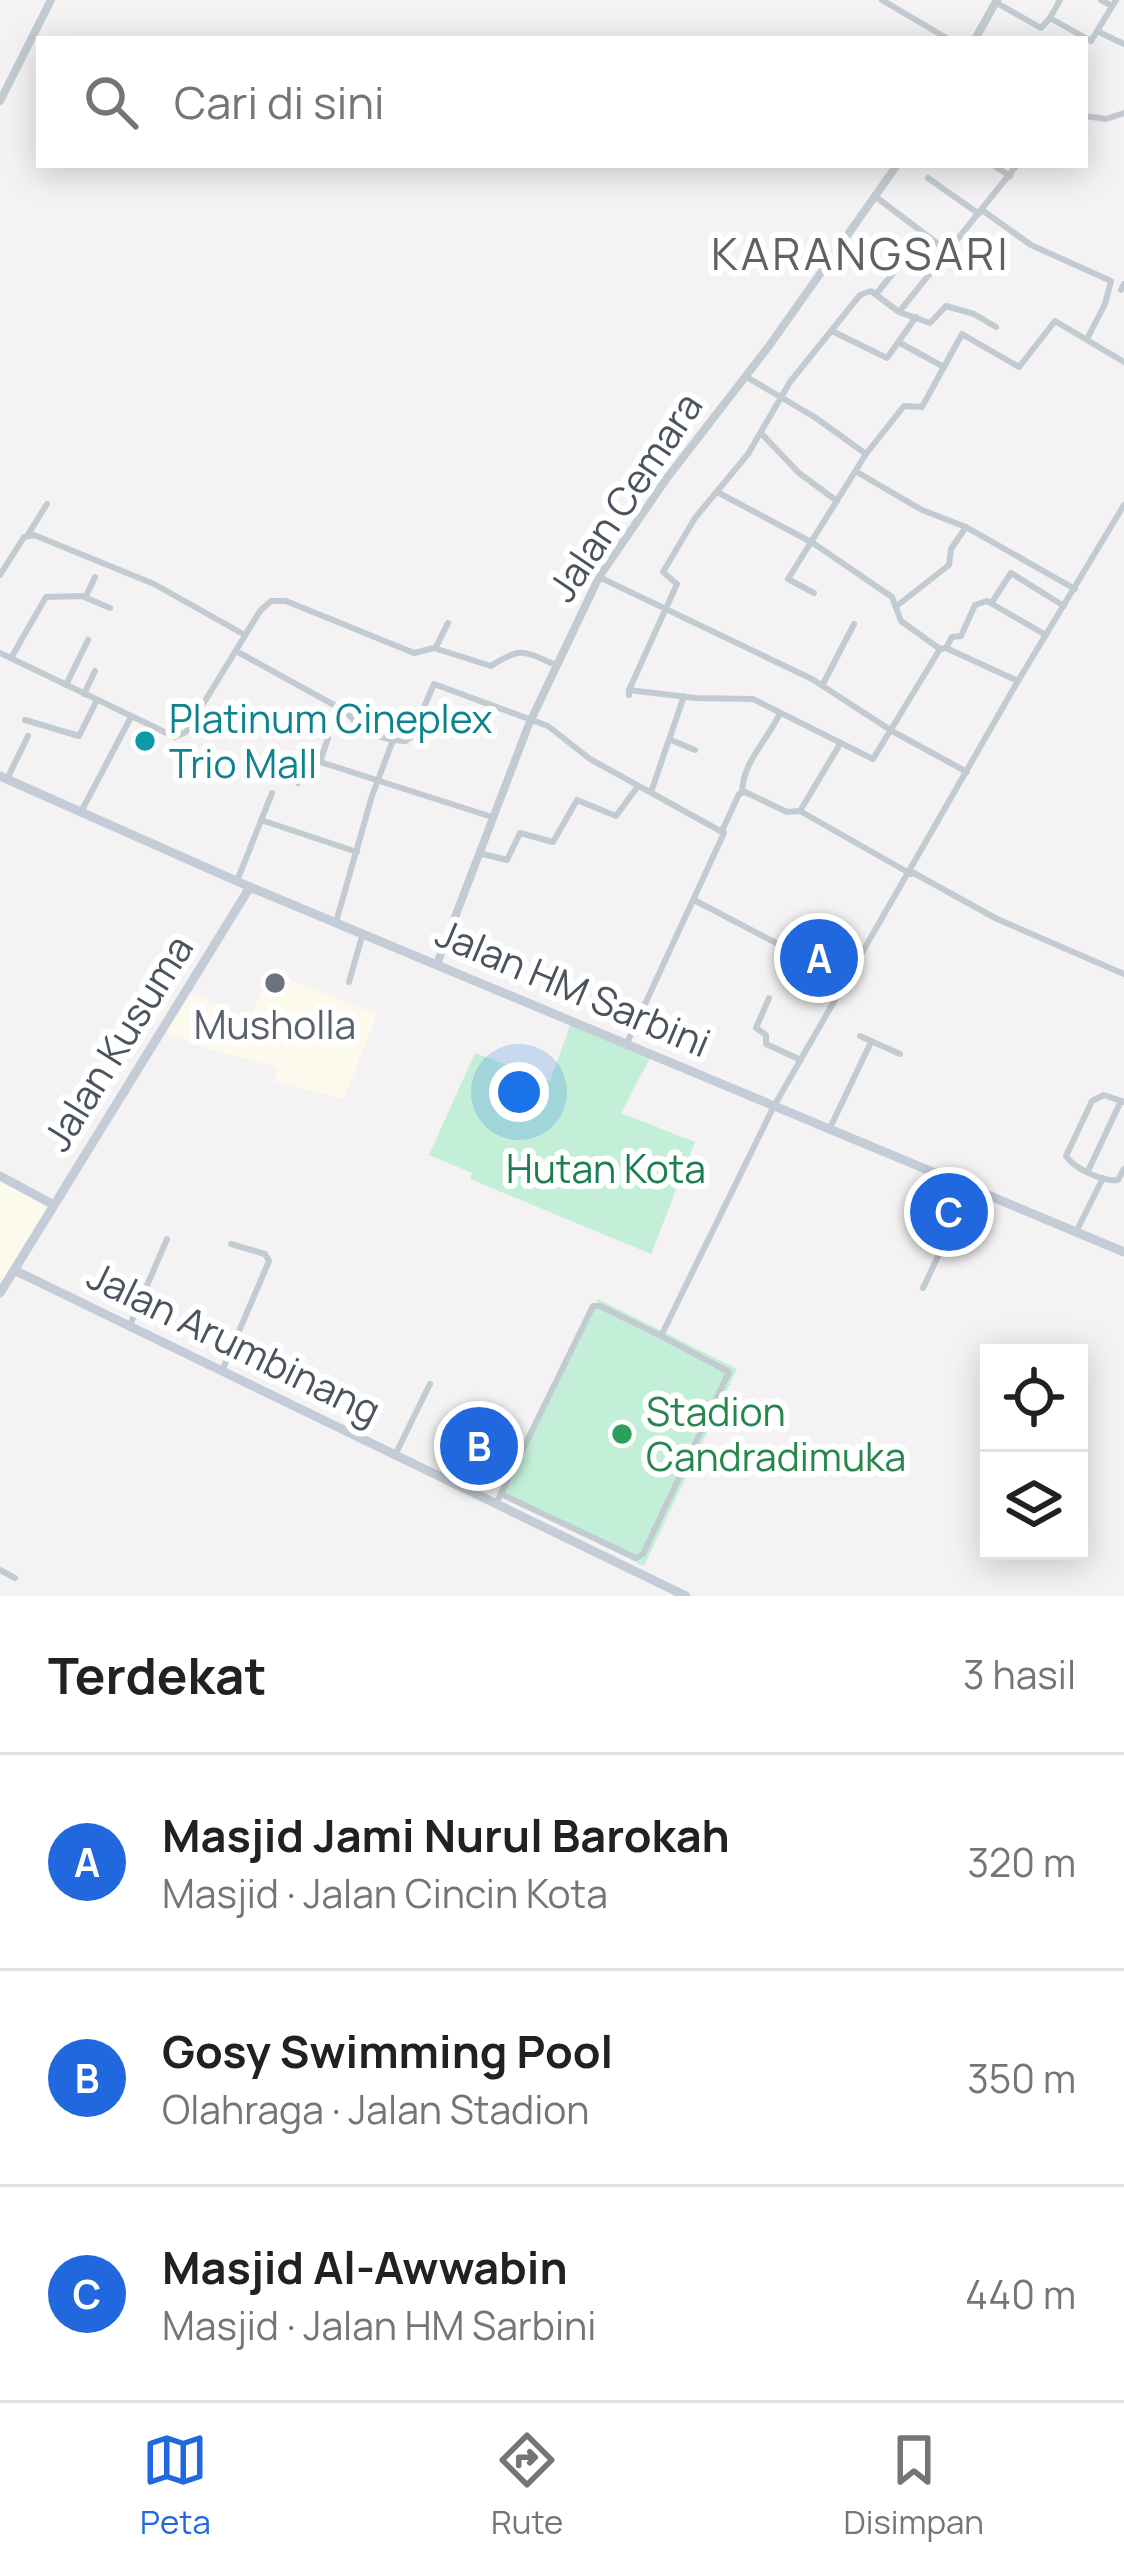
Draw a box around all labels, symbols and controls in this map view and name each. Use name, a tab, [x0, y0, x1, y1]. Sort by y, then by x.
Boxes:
search box	[36, 36, 1088, 168]
icon: search	[78, 69, 144, 135]
text: Cari di sini	[174, 71, 384, 133]
district label: KARANGSARI	[711, 222, 1011, 284]
street label: Jalan Cemara	[534, 381, 714, 612]
place label: Platinum Cineplex Trio Mall	[169, 691, 493, 790]
marker: Platinum Cineplex Trio Mall	[132, 728, 158, 754]
street label: Jalan HM Sarbini	[428, 905, 719, 1069]
pin: A	[780, 913, 858, 1003]
street label: Jalan Kusuma	[29, 924, 205, 1161]
marker: Musholla	[262, 970, 288, 996]
place label: Musholla	[194, 997, 356, 1051]
your location	[489, 1062, 549, 1122]
park label: Hutan Kota	[506, 1141, 706, 1195]
pin: C	[910, 1167, 988, 1257]
street label: Jalan Arumbinang	[79, 1248, 390, 1436]
map controls	[980, 1344, 1088, 1560]
button: locate	[980, 1344, 1088, 1452]
place label: Stadion Candradimuka	[646, 1384, 906, 1483]
pin: B	[440, 1401, 518, 1491]
marker: Stadion Candradimuka	[609, 1421, 635, 1447]
button: layers	[980, 1452, 1088, 1560]
text: Terdekat	[48, 1640, 266, 1709]
text: 3 hasil	[963, 1647, 1076, 1701]
text: Masjid Jami Nurul Barokah	[162, 1804, 730, 1866]
text: A	[74, 1835, 100, 1889]
text: 320 m	[968, 1835, 1076, 1889]
text: Masjid · Jalan Cincin Kota	[162, 1866, 608, 1920]
text: Gosy Swimming Pool	[162, 2020, 613, 2082]
text: B	[75, 2051, 99, 2105]
text: 350 m	[967, 2051, 1076, 2105]
text: Olahraga · Jalan Stadion	[162, 2082, 590, 2136]
text: Masjid Al-Awwabin	[162, 2236, 568, 2298]
text: C	[73, 2267, 101, 2321]
text: 440 m	[965, 2267, 1076, 2321]
text: Masjid · Jalan HM Sarbini	[162, 2298, 596, 2352]
tab: Peta	[140, 2427, 211, 2544]
tab: Rute	[491, 2427, 563, 2544]
tab: Disimpan	[844, 2427, 984, 2544]

